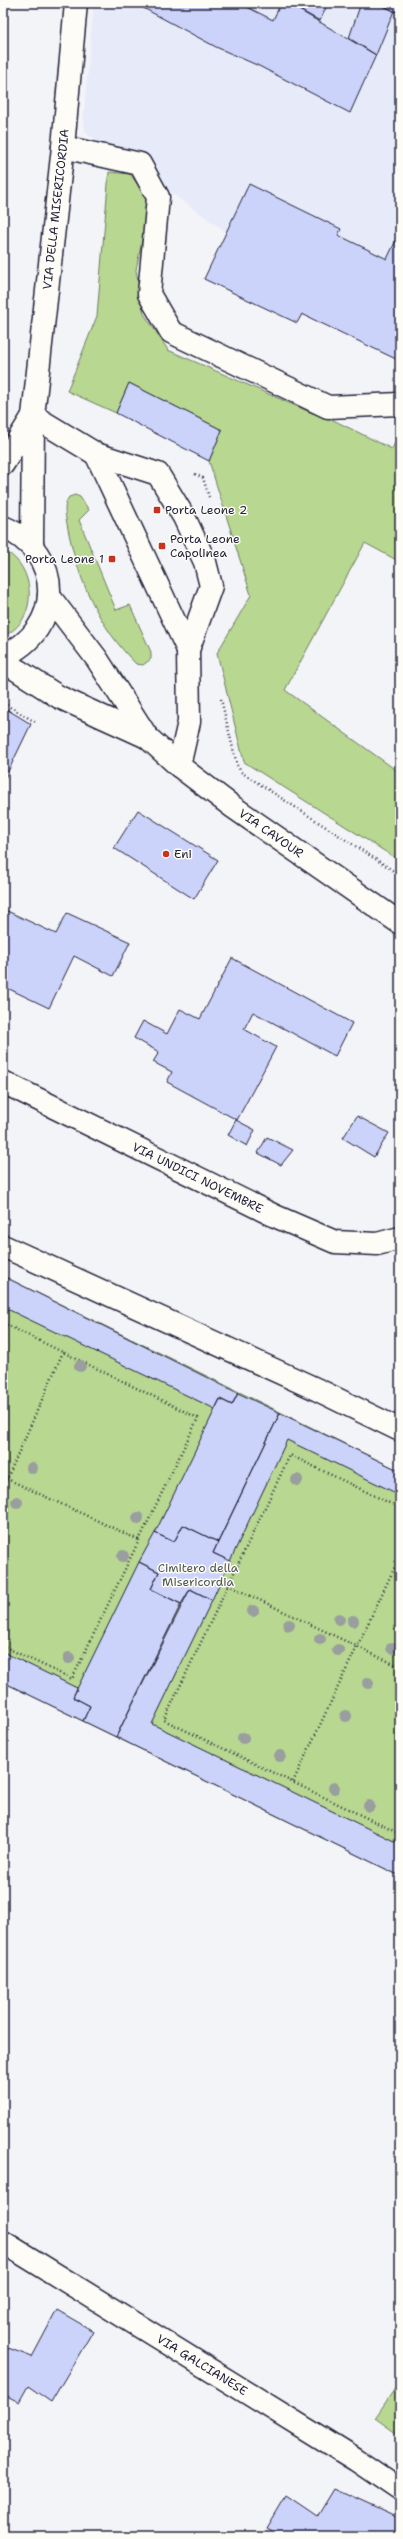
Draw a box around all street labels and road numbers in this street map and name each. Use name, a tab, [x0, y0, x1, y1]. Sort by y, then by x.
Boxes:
street label: VIA DELLA MISERICORDIA	[39, 128, 73, 290]
street label: VIA CAVOUR	[236, 805, 306, 861]
street label: VIA UNDICI NOVEMBRE	[130, 1139, 266, 1217]
street label: VIA GALCIANESE	[154, 2331, 250, 2399]

